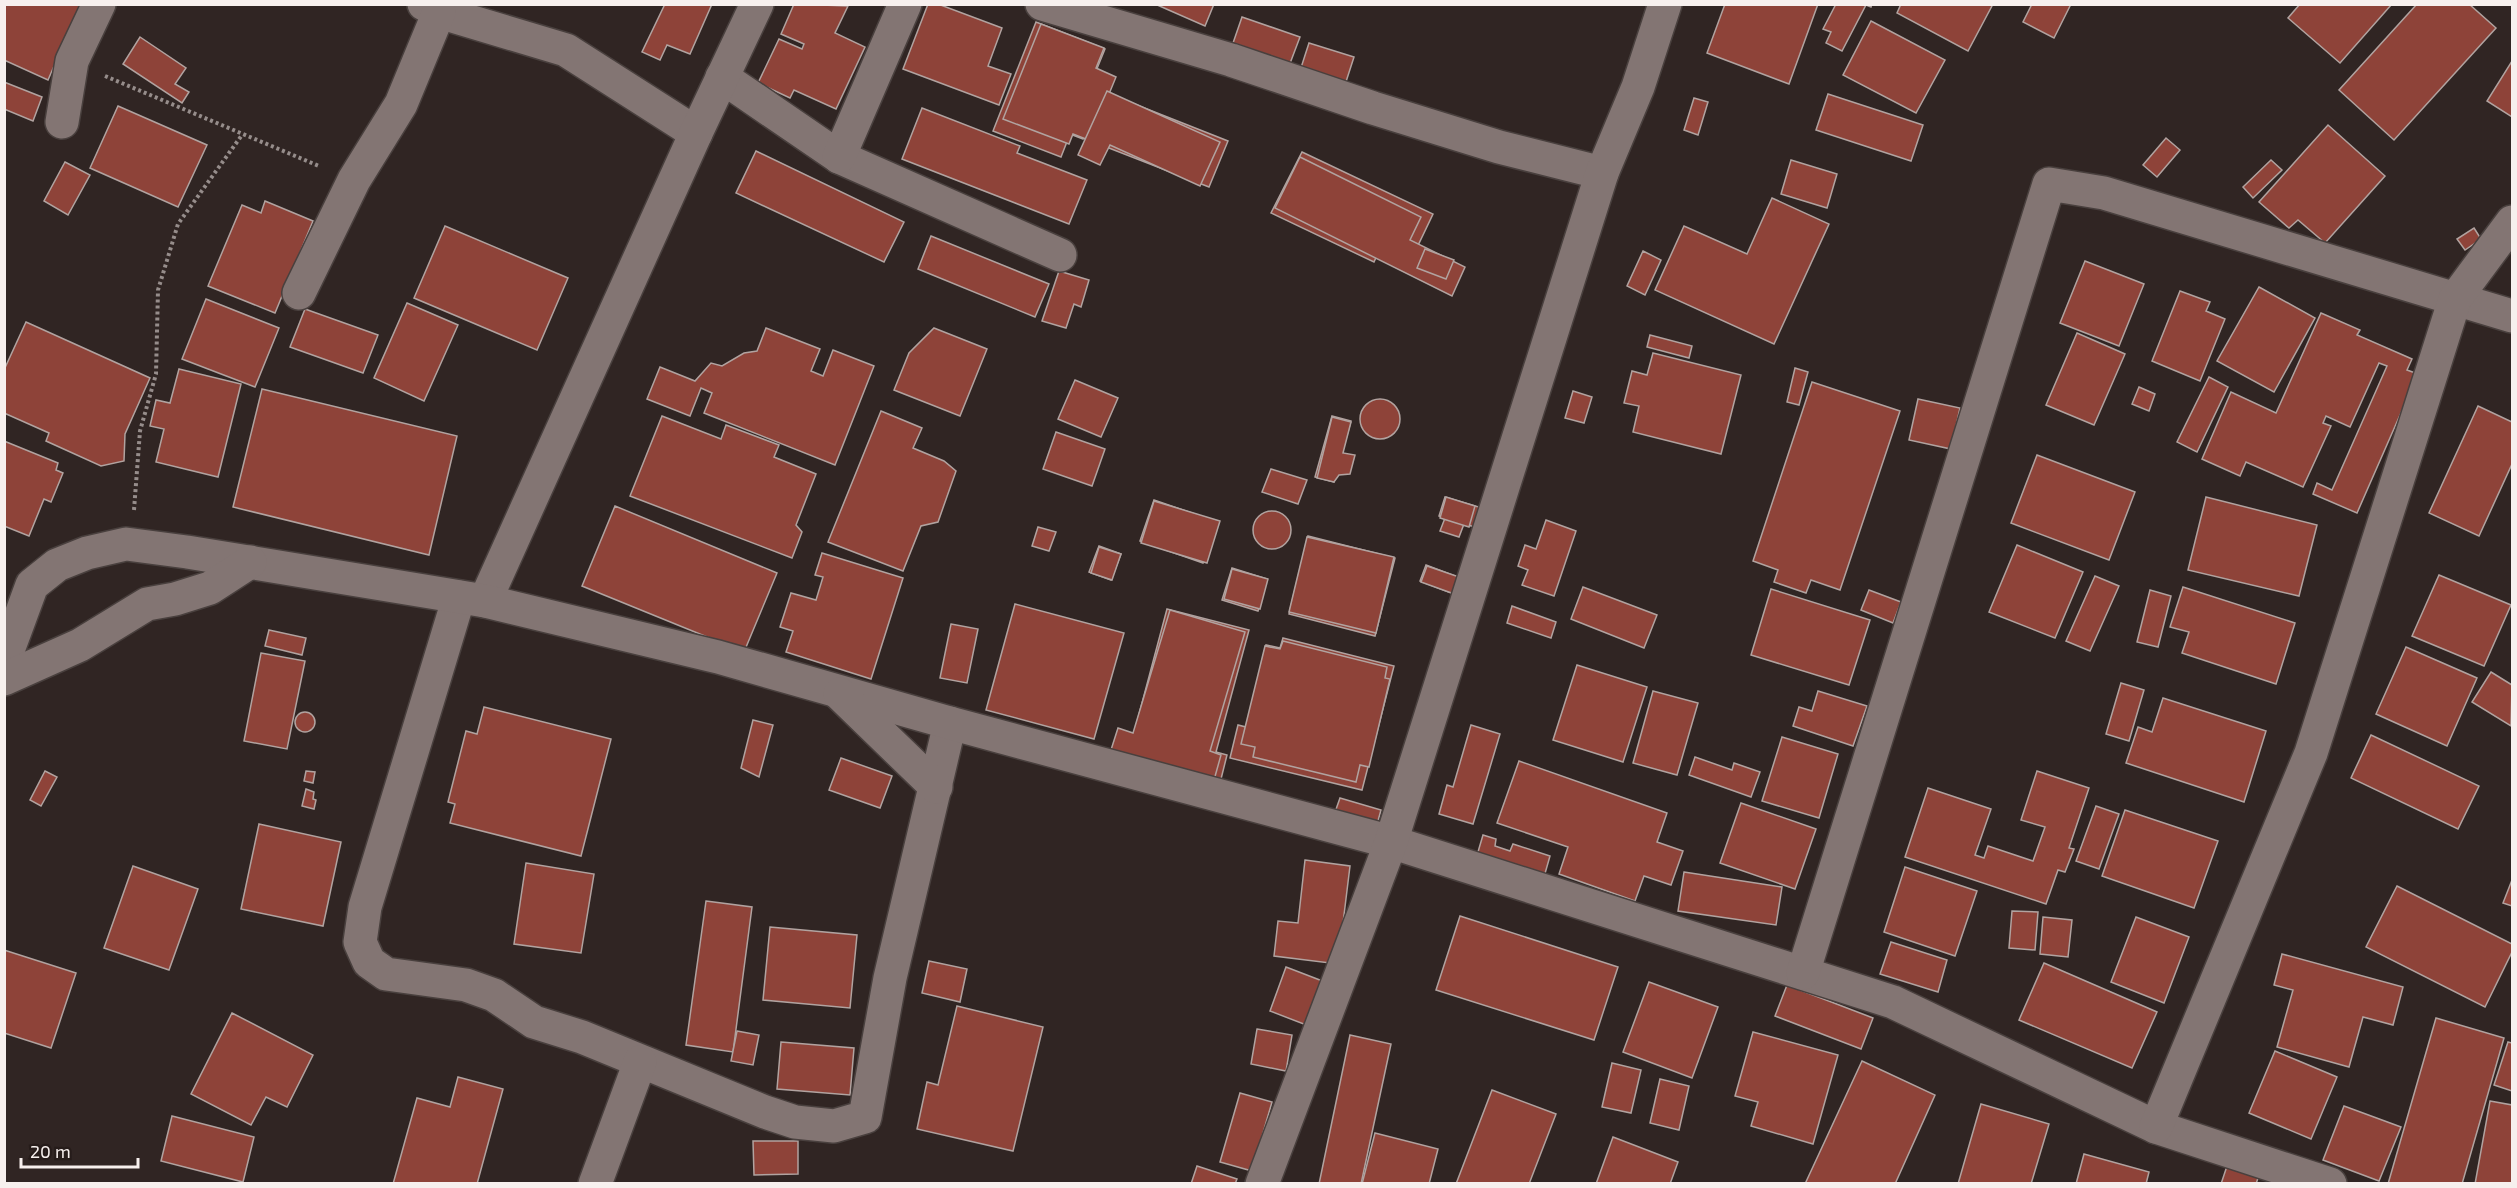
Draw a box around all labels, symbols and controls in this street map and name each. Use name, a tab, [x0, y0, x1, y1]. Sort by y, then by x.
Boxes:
scale bar	[21, 1131, 138, 1169]
text: 20 m	[30, 1140, 71, 1162]

